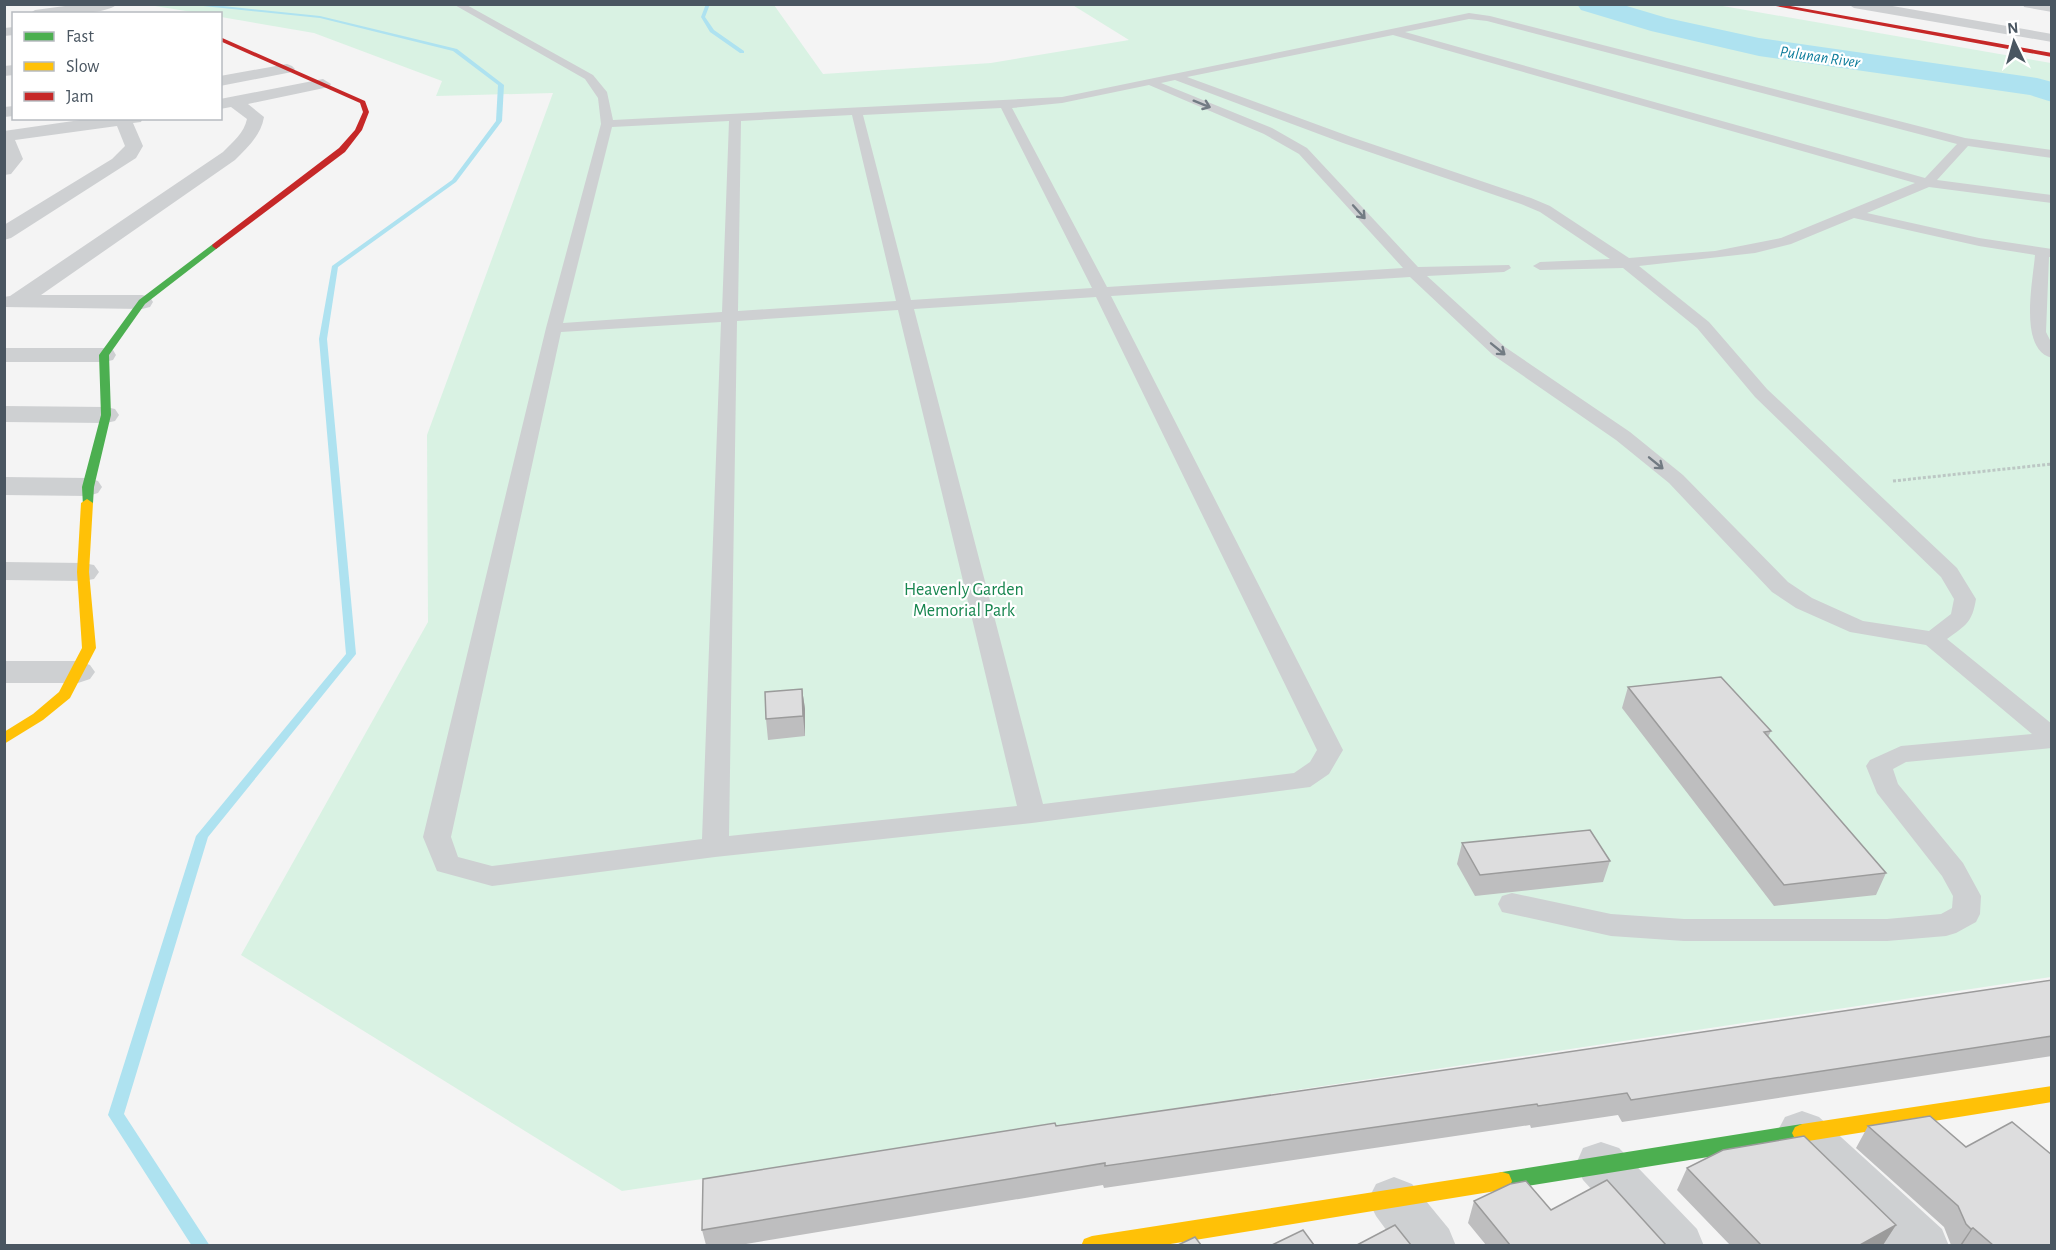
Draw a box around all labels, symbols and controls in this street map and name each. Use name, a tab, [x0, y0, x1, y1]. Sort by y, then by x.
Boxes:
legend	[12, 12, 222, 120]
north arrow	[1984, 12, 2044, 72]
text: N	[2007, 20, 2019, 37]
text: Fast	[66, 28, 94, 46]
water label: Pulunan River	[1779, 43, 1862, 71]
text: Slow	[66, 58, 99, 76]
text: Jam	[66, 88, 94, 106]
one-way arrow	[1192, 99, 1211, 110]
one-way arrow	[1352, 205, 1366, 220]
one-way arrow	[1489, 343, 1505, 356]
one-way arrow	[1648, 456, 1664, 469]
park label: Heavenly Garden Memorial Park	[904, 581, 1024, 620]

